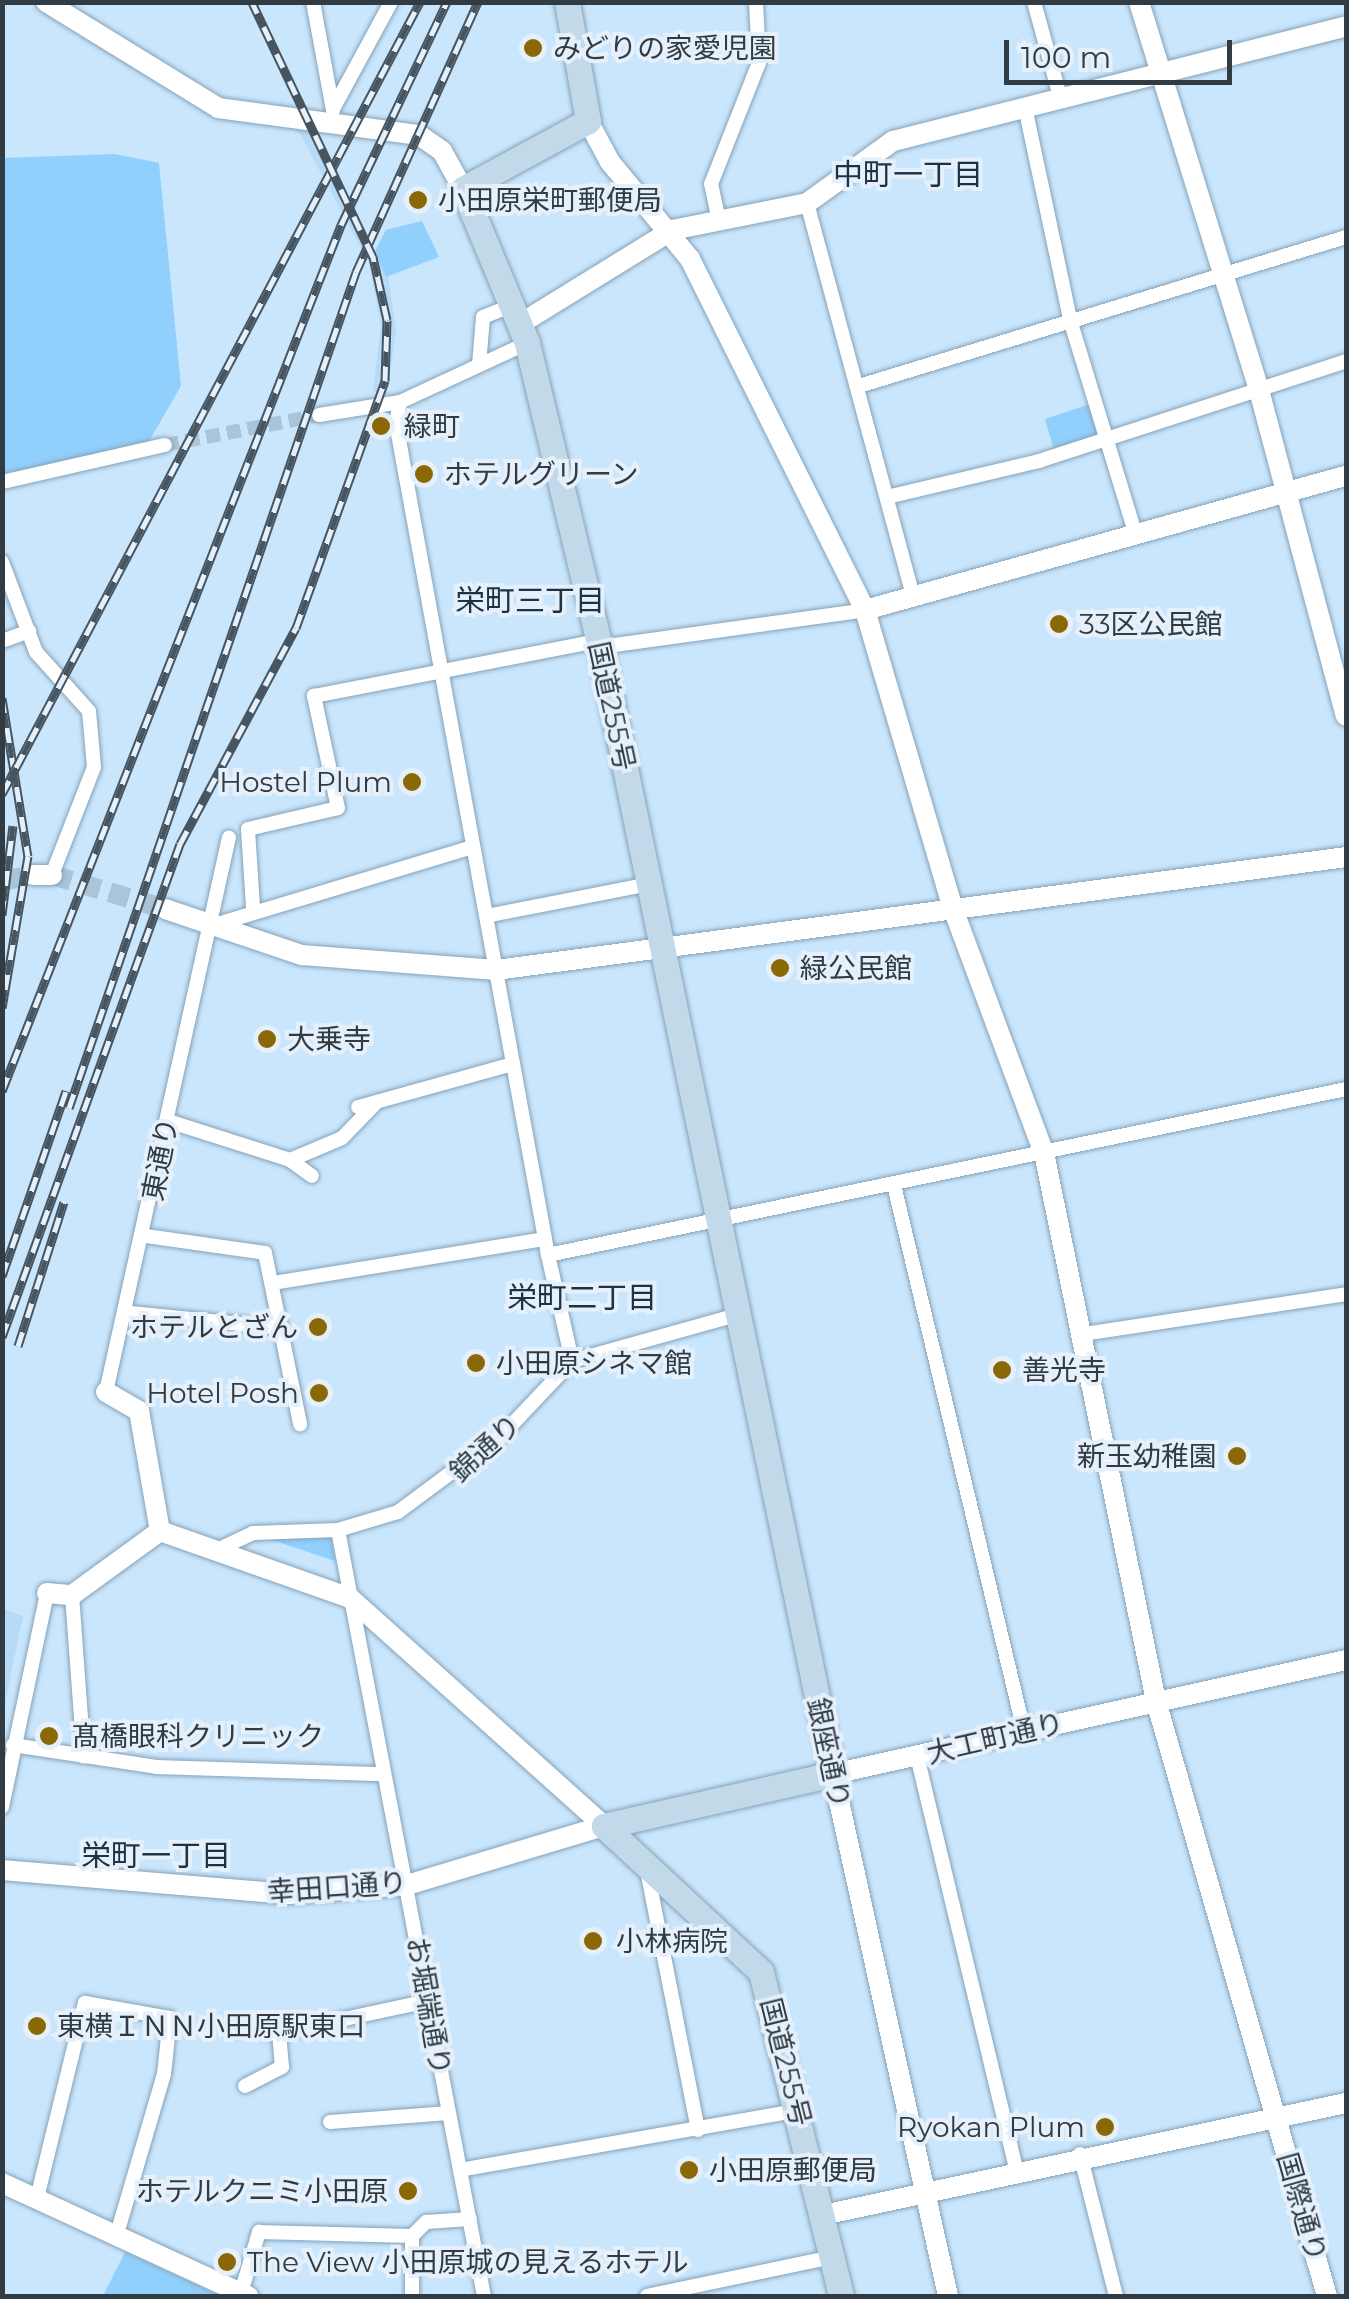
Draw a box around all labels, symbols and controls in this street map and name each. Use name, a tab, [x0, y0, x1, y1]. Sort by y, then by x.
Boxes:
scale bar	[1009, 20, 1236, 82]
place label: みどりの家愛児園	[553, 31, 777, 65]
marker: みどりの家愛児園	[522, 37, 544, 59]
text: 100 m	[1021, 39, 1111, 76]
district label: 中町一丁目	[833, 157, 983, 193]
place label: 小田原栄町郵便局	[438, 183, 662, 217]
marker: 小田原栄町郵便局	[407, 189, 429, 211]
place label: 緑町	[404, 409, 460, 443]
marker: 緑町	[368, 413, 394, 439]
place label: ホテルグリーン	[444, 457, 640, 491]
marker: ホテルグリーン	[413, 463, 435, 485]
district label: 栄町三丁目	[455, 583, 605, 619]
place label: 33区公民館	[1079, 607, 1222, 641]
marker: 33区公民館	[1048, 613, 1070, 635]
street label: 国道255号	[582, 638, 642, 774]
place label: Hostel Plum	[219, 765, 392, 799]
marker: Hostel Plum	[401, 771, 423, 793]
place label: 緑公民館	[800, 951, 912, 985]
marker: 緑公民館	[769, 957, 791, 979]
place label: 大乗寺	[287, 1022, 371, 1056]
marker: 大乗寺	[256, 1028, 278, 1050]
street label: 東通り	[135, 1115, 185, 1203]
district label: 栄町二丁目	[507, 1280, 657, 1316]
place label: ホテルとざん	[130, 1310, 298, 1344]
marker: ホテルとざん	[307, 1316, 329, 1338]
place label: 小田原シネマ館	[496, 1346, 692, 1380]
marker: 小田原シネマ館	[465, 1352, 487, 1374]
place label: 善光寺	[1022, 1353, 1106, 1387]
marker: 善光寺	[991, 1359, 1013, 1381]
place label: Hotel Posh	[146, 1376, 299, 1410]
marker: Hotel Posh	[308, 1382, 330, 1404]
street label: 錦通り	[443, 1407, 527, 1489]
place label: 新玉幼稚園	[1077, 1439, 1217, 1473]
marker: 新玉幼稚園	[1226, 1445, 1248, 1467]
street label: 銀座通り	[801, 1695, 857, 1811]
street label: 大工町通り	[923, 1706, 1067, 1770]
place label: 髙橋眼科クリニック	[72, 1719, 324, 1753]
marker: 髙橋眼科クリニック	[36, 1723, 62, 1749]
district label: 栄町一丁目	[81, 1838, 231, 1874]
street label: 幸田口通り	[266, 1865, 408, 1909]
place label: 小林病院	[616, 1924, 728, 1958]
marker: 小林病院	[580, 1928, 606, 1954]
street label: お堀端通り	[400, 1934, 458, 2078]
street label: 国道255号	[754, 1994, 818, 2130]
place label: 東横ＩＮＮ小田原駅東口	[57, 2009, 365, 2043]
marker: 東横ＩＮＮ小田原駅東口	[26, 2015, 48, 2037]
place label: Ryokan Plum	[897, 2110, 1085, 2144]
marker: Ryokan Plum	[1094, 2116, 1116, 2138]
street label: 国際通り	[1270, 2149, 1334, 2265]
place label: 小田原郵便局	[709, 2153, 877, 2187]
marker: 小田原郵便局	[678, 2159, 700, 2181]
place label: ホテルクニミ小田原	[136, 2174, 388, 2208]
marker: ホテルクニミ小田原	[397, 2180, 419, 2202]
place label: The View 小田原城の見えるホテル	[247, 2245, 689, 2279]
marker: The View 小田原城の見えるホテル	[216, 2251, 238, 2273]

